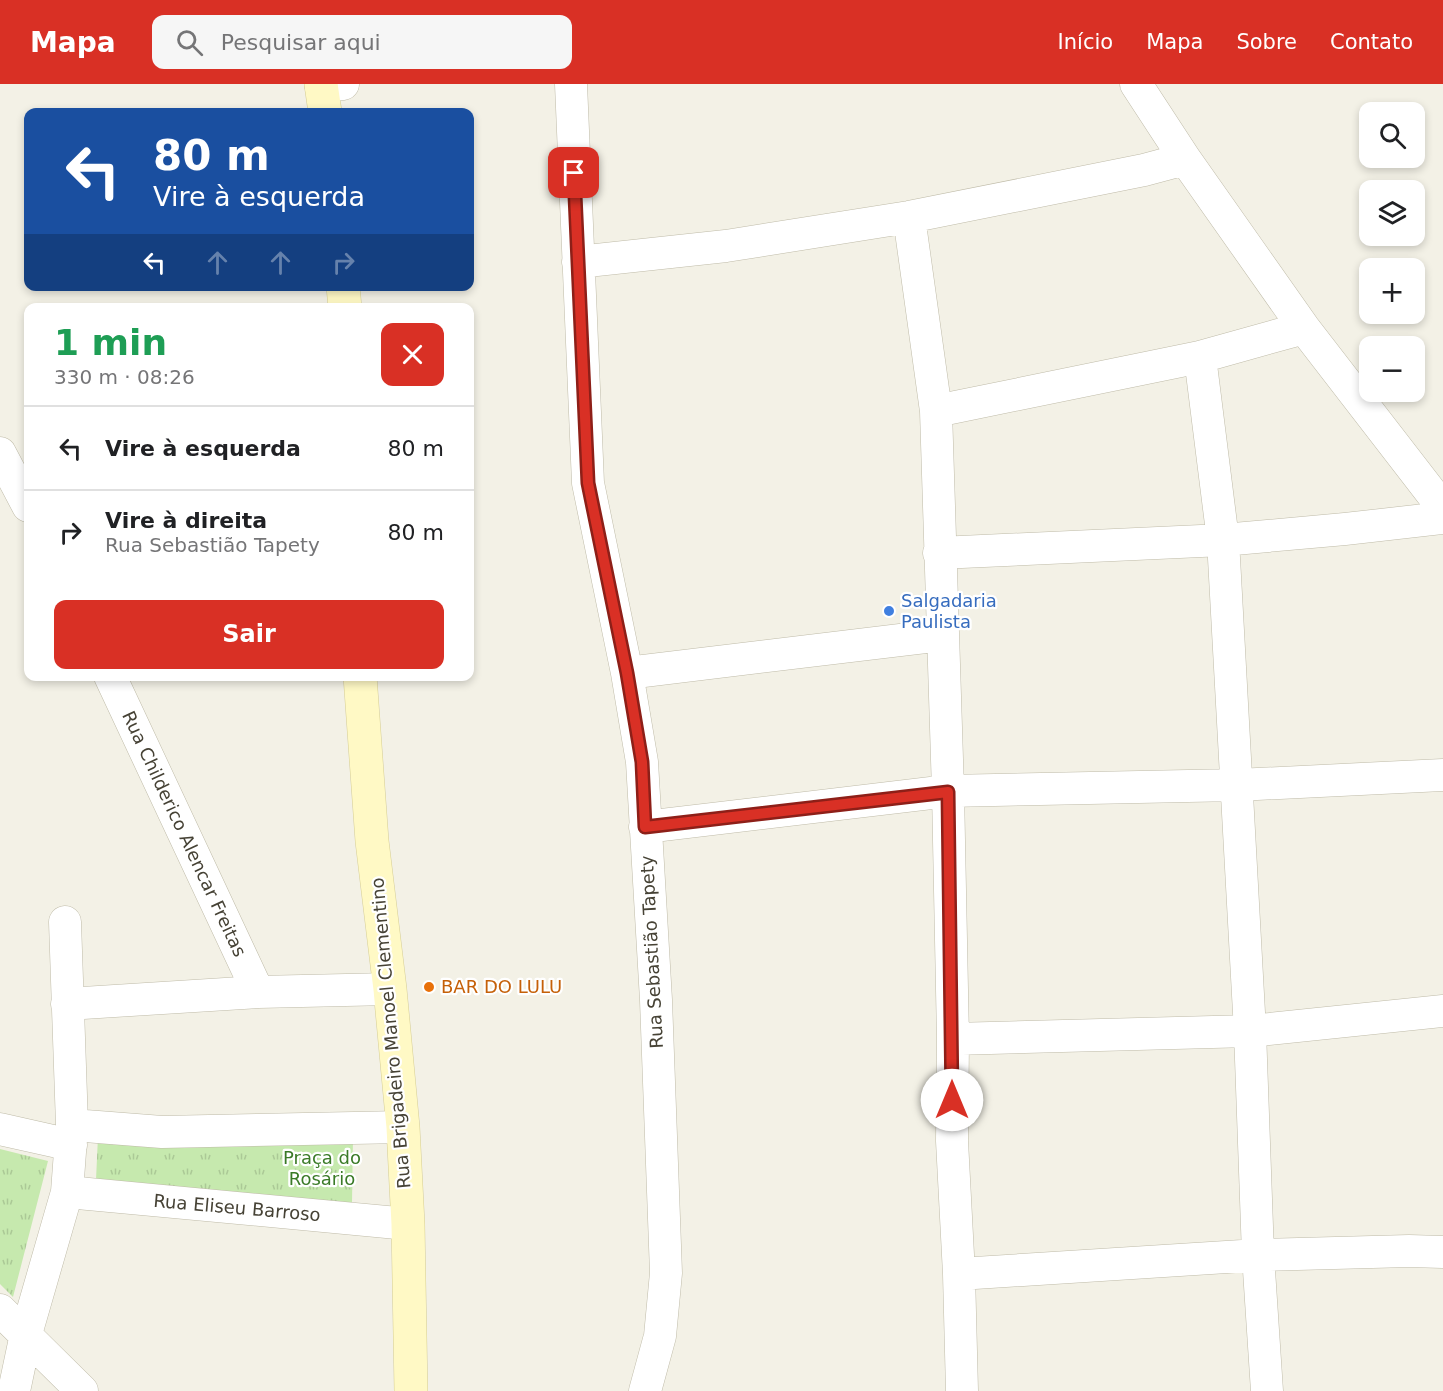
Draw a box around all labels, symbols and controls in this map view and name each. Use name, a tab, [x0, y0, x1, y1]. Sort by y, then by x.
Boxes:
search box	[152, 15, 572, 69]
text: Mapa	[30, 26, 116, 59]
icon: search	[173, 26, 206, 59]
text: Pesquisar aqui	[221, 30, 381, 55]
text: Início	[1058, 30, 1113, 54]
text: Mapa	[1146, 30, 1203, 54]
text: Sobre	[1236, 30, 1297, 54]
text: Contato	[1330, 30, 1413, 54]
map controls	[1359, 102, 1425, 402]
button: search	[1359, 102, 1425, 168]
text: 80 m	[153, 131, 270, 180]
icon: left	[54, 132, 132, 210]
pin	[548, 147, 599, 198]
icon: arrive	[557, 156, 590, 189]
button: layers	[1359, 180, 1425, 246]
text: Vire à esquerda	[153, 181, 365, 212]
icon: left	[138, 246, 171, 279]
icon: ahead	[201, 246, 234, 279]
icon: ahead	[264, 246, 297, 279]
icon: right	[327, 246, 360, 279]
button: +	[1359, 258, 1425, 324]
text: 1 min	[54, 322, 167, 363]
button: close	[381, 323, 444, 386]
button: −	[1359, 336, 1425, 402]
text: 330 m · 08:26	[54, 365, 195, 389]
icon: left	[54, 432, 87, 465]
text: Vire à esquerda	[105, 436, 301, 461]
text: 80 m	[388, 436, 444, 461]
text: Vire à direita	[105, 508, 267, 533]
icon: right	[54, 516, 87, 549]
text: 80 m	[388, 520, 444, 545]
text: Rua Sebastião Tapety	[105, 533, 320, 557]
place label: Salgadaria Paulista	[901, 590, 997, 632]
button: Sair	[54, 600, 444, 669]
marker: Salgadaria Paulista	[882, 604, 896, 618]
street label: Rua Childerico Alencar Freitas	[118, 708, 251, 960]
street label: Rua Sebastião Tapety	[636, 855, 667, 1049]
street label: Rua Brigadeiro Manoel Clementino	[366, 877, 415, 1189]
place label: BAR DO LULU	[441, 976, 562, 997]
marker: BAR DO LULU	[422, 980, 436, 994]
position arrow	[920, 1068, 984, 1132]
park label: Praça do Rosário	[283, 1147, 361, 1189]
street label: Rua Eliseu Barroso	[153, 1190, 321, 1225]

